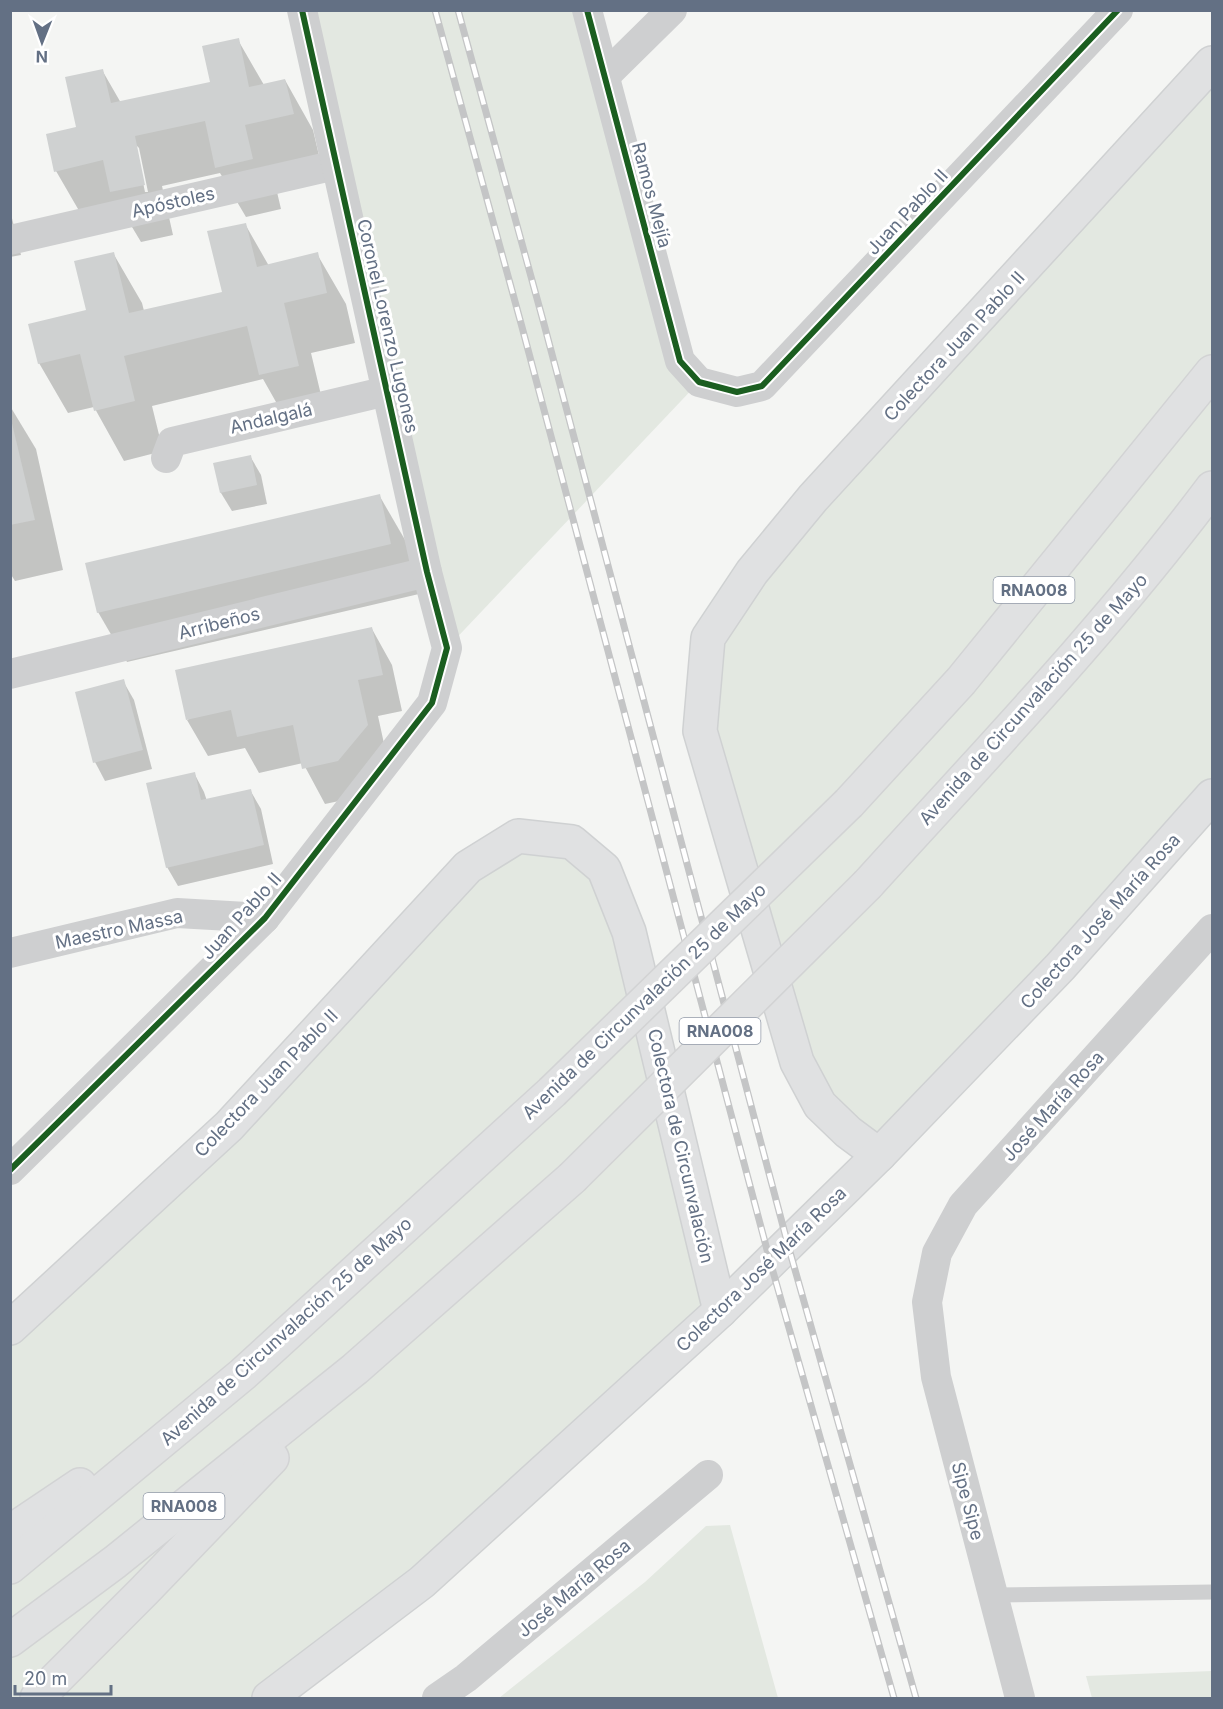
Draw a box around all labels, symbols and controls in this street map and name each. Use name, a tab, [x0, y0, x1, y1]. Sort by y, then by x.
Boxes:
north arrow	[12, 12, 72, 72]
text: N	[35, 47, 48, 67]
street label: Ramos Mejía	[628, 140, 676, 250]
street label: Juan Pablo II	[862, 165, 952, 259]
street label: Apóstoles	[129, 182, 217, 222]
street label: Coronel Lorenzo Lugones	[353, 217, 423, 435]
street label: Colectora Juan Pablo II	[879, 267, 1029, 425]
street label: Andalgalá	[228, 398, 314, 438]
street label: Avenida de Circunvalación 25 de Mayo	[915, 569, 1151, 829]
road number: RNA008	[994, 577, 1074, 603]
street label: Arribeños	[176, 603, 262, 643]
street label: Colectora José María Rosa	[1016, 829, 1184, 1013]
street label: Juan Pablo II	[197, 868, 285, 964]
street label: Avenida de Circunvalación 25 de Mayo	[518, 879, 770, 1123]
street label: Maestro Massa	[53, 905, 185, 953]
street label: Colectora Juan Pablo II	[190, 1005, 342, 1161]
road number: RNA008	[680, 1018, 760, 1044]
street label: Colectora de Circunvalación	[644, 1027, 718, 1265]
street label: José María Rosa	[998, 1047, 1108, 1165]
street label: Colectora José María Rosa	[672, 1182, 850, 1356]
street label: Avenida de Circunvalación 25 de Mayo	[156, 1213, 416, 1449]
street label: Sipe Sipe	[948, 1460, 988, 1542]
road number: RNA008	[144, 1493, 225, 1519]
street label: José María Rosa	[513, 1535, 635, 1641]
scale bar	[15, 1658, 111, 1696]
text: 20 m	[24, 1668, 67, 1689]

